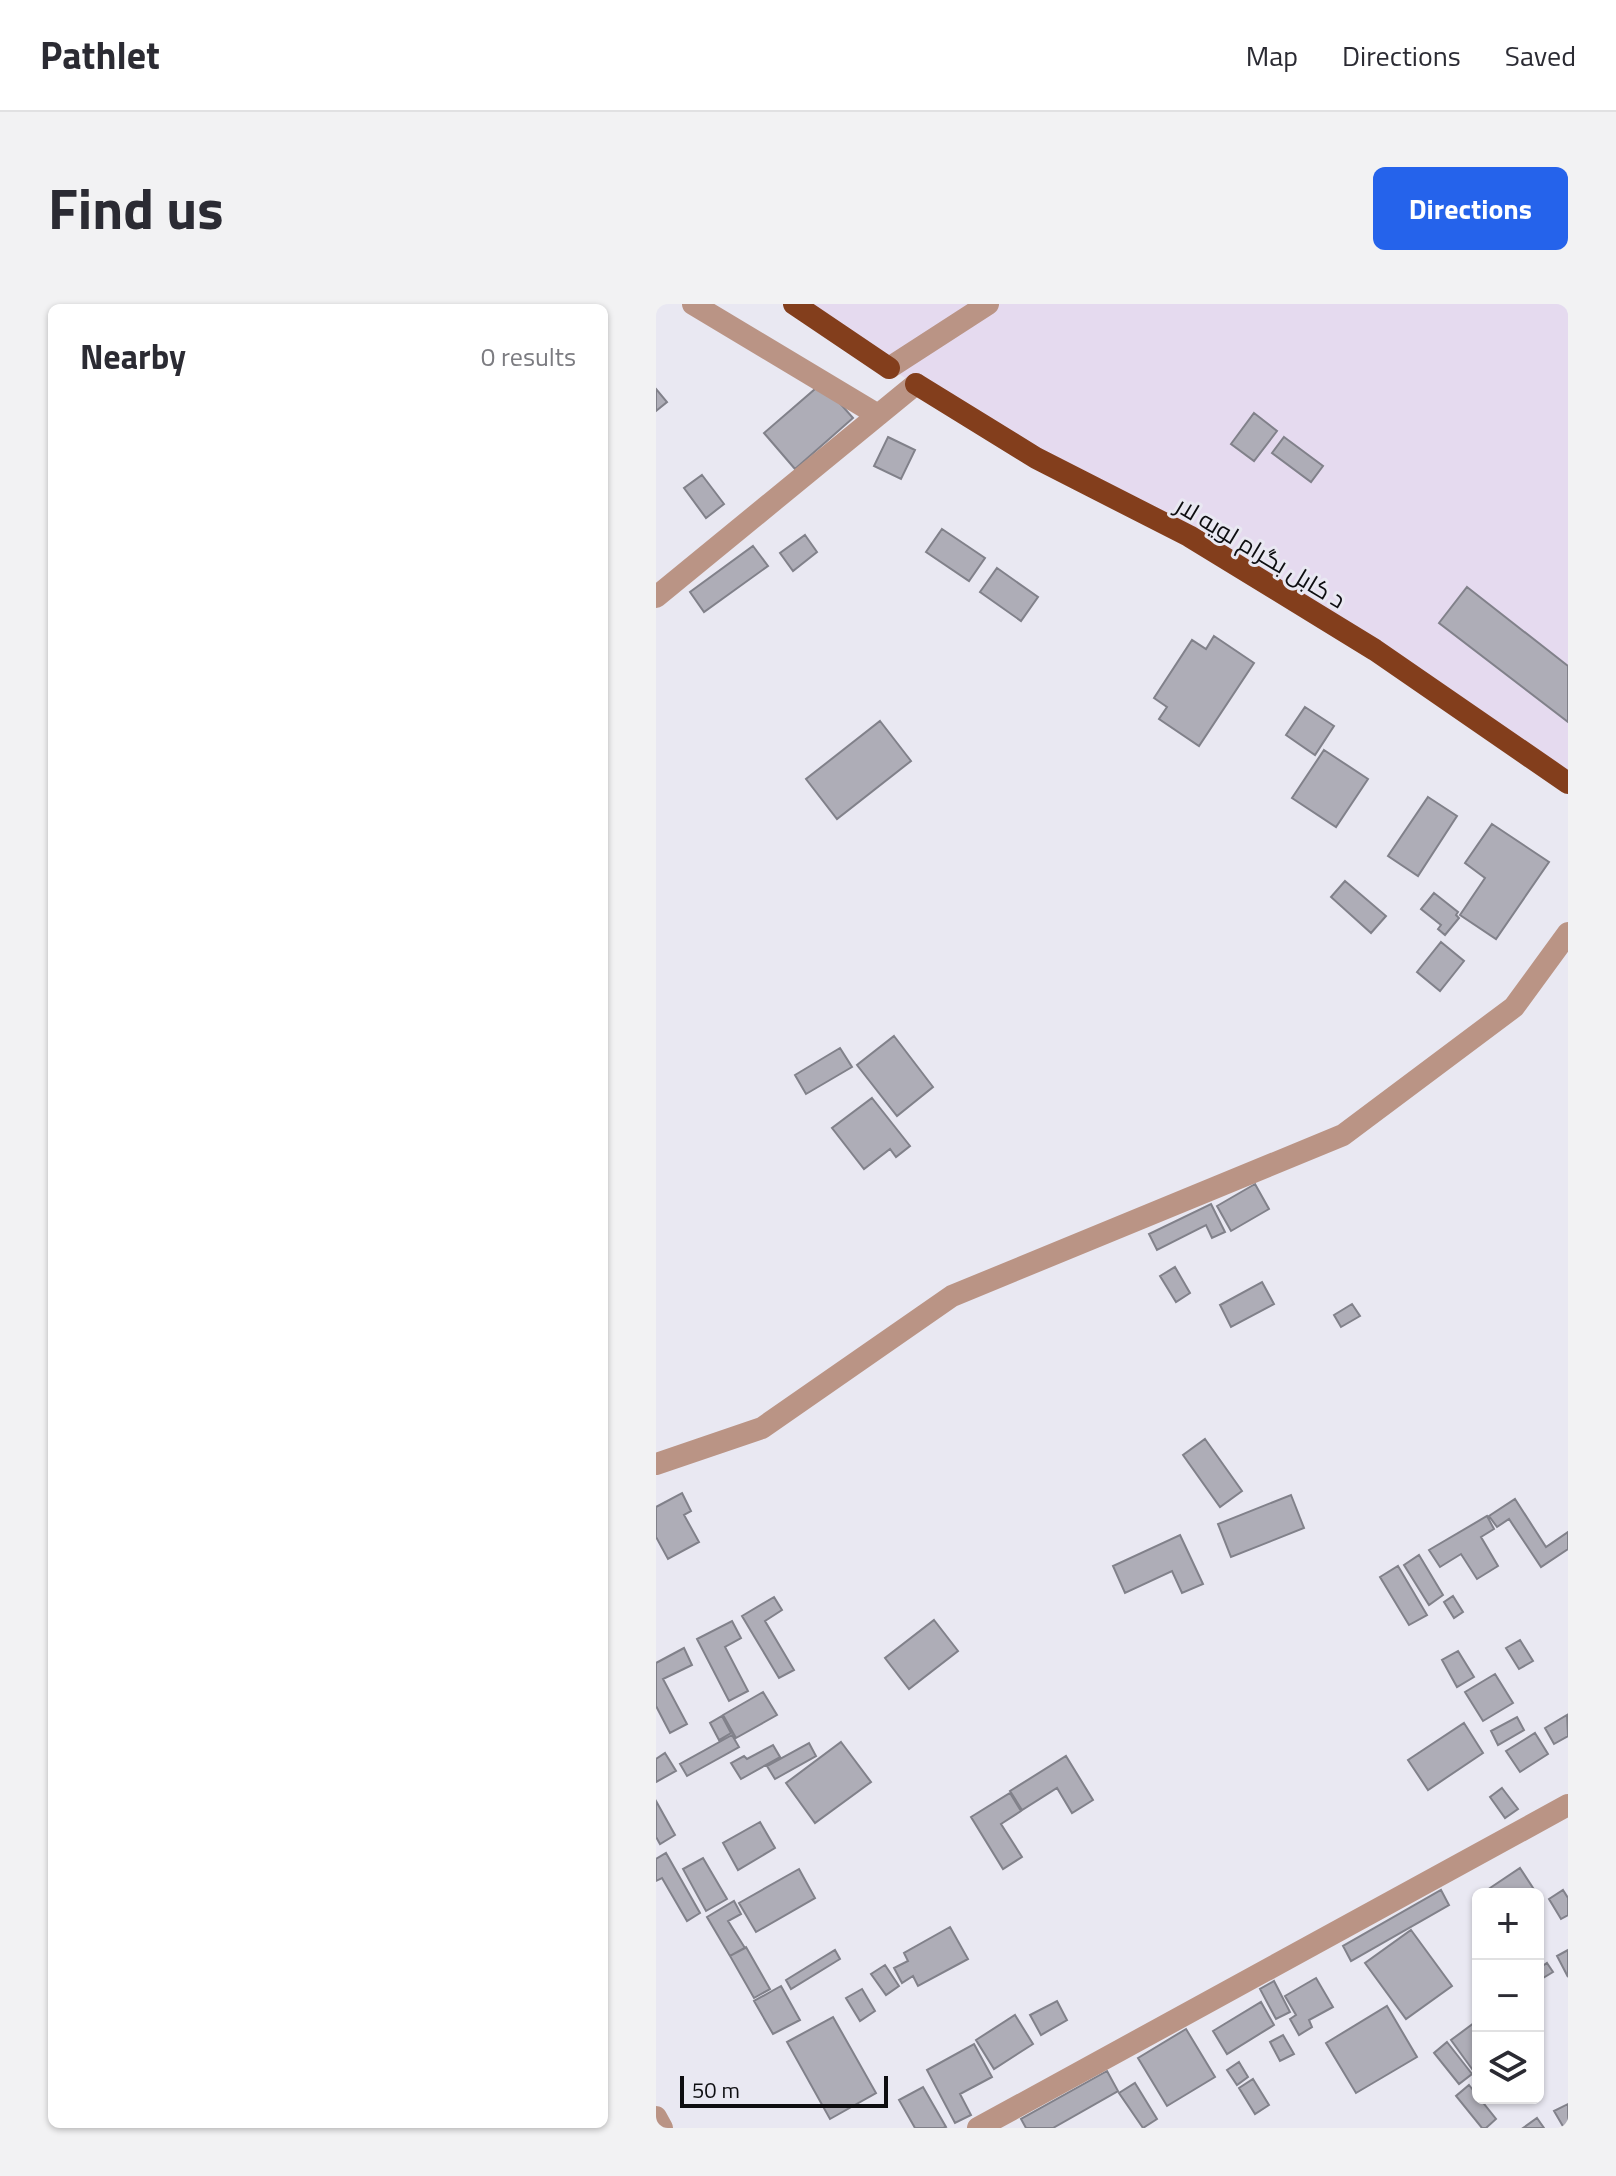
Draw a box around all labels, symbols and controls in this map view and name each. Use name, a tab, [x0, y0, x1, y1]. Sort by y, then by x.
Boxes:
text: Pathlet	[40, 26, 160, 84]
text: Map	[1246, 34, 1298, 77]
text: Directions	[1342, 34, 1461, 77]
text: Saved	[1505, 34, 1576, 77]
text: Find us	[48, 166, 224, 251]
button: Directions	[1373, 167, 1568, 250]
text: Nearby	[80, 330, 186, 382]
text: 0 results	[481, 337, 576, 376]
street label: د کابل بگرام لویه لار	[1167, 486, 1353, 617]
map controls	[1472, 1888, 1544, 2104]
button: +	[1472, 1888, 1544, 1960]
button: −	[1472, 1960, 1544, 2032]
button: layers	[1472, 2032, 1544, 2104]
scale bar	[680, 2072, 888, 2108]
text: 50 m	[692, 2073, 740, 2107]

